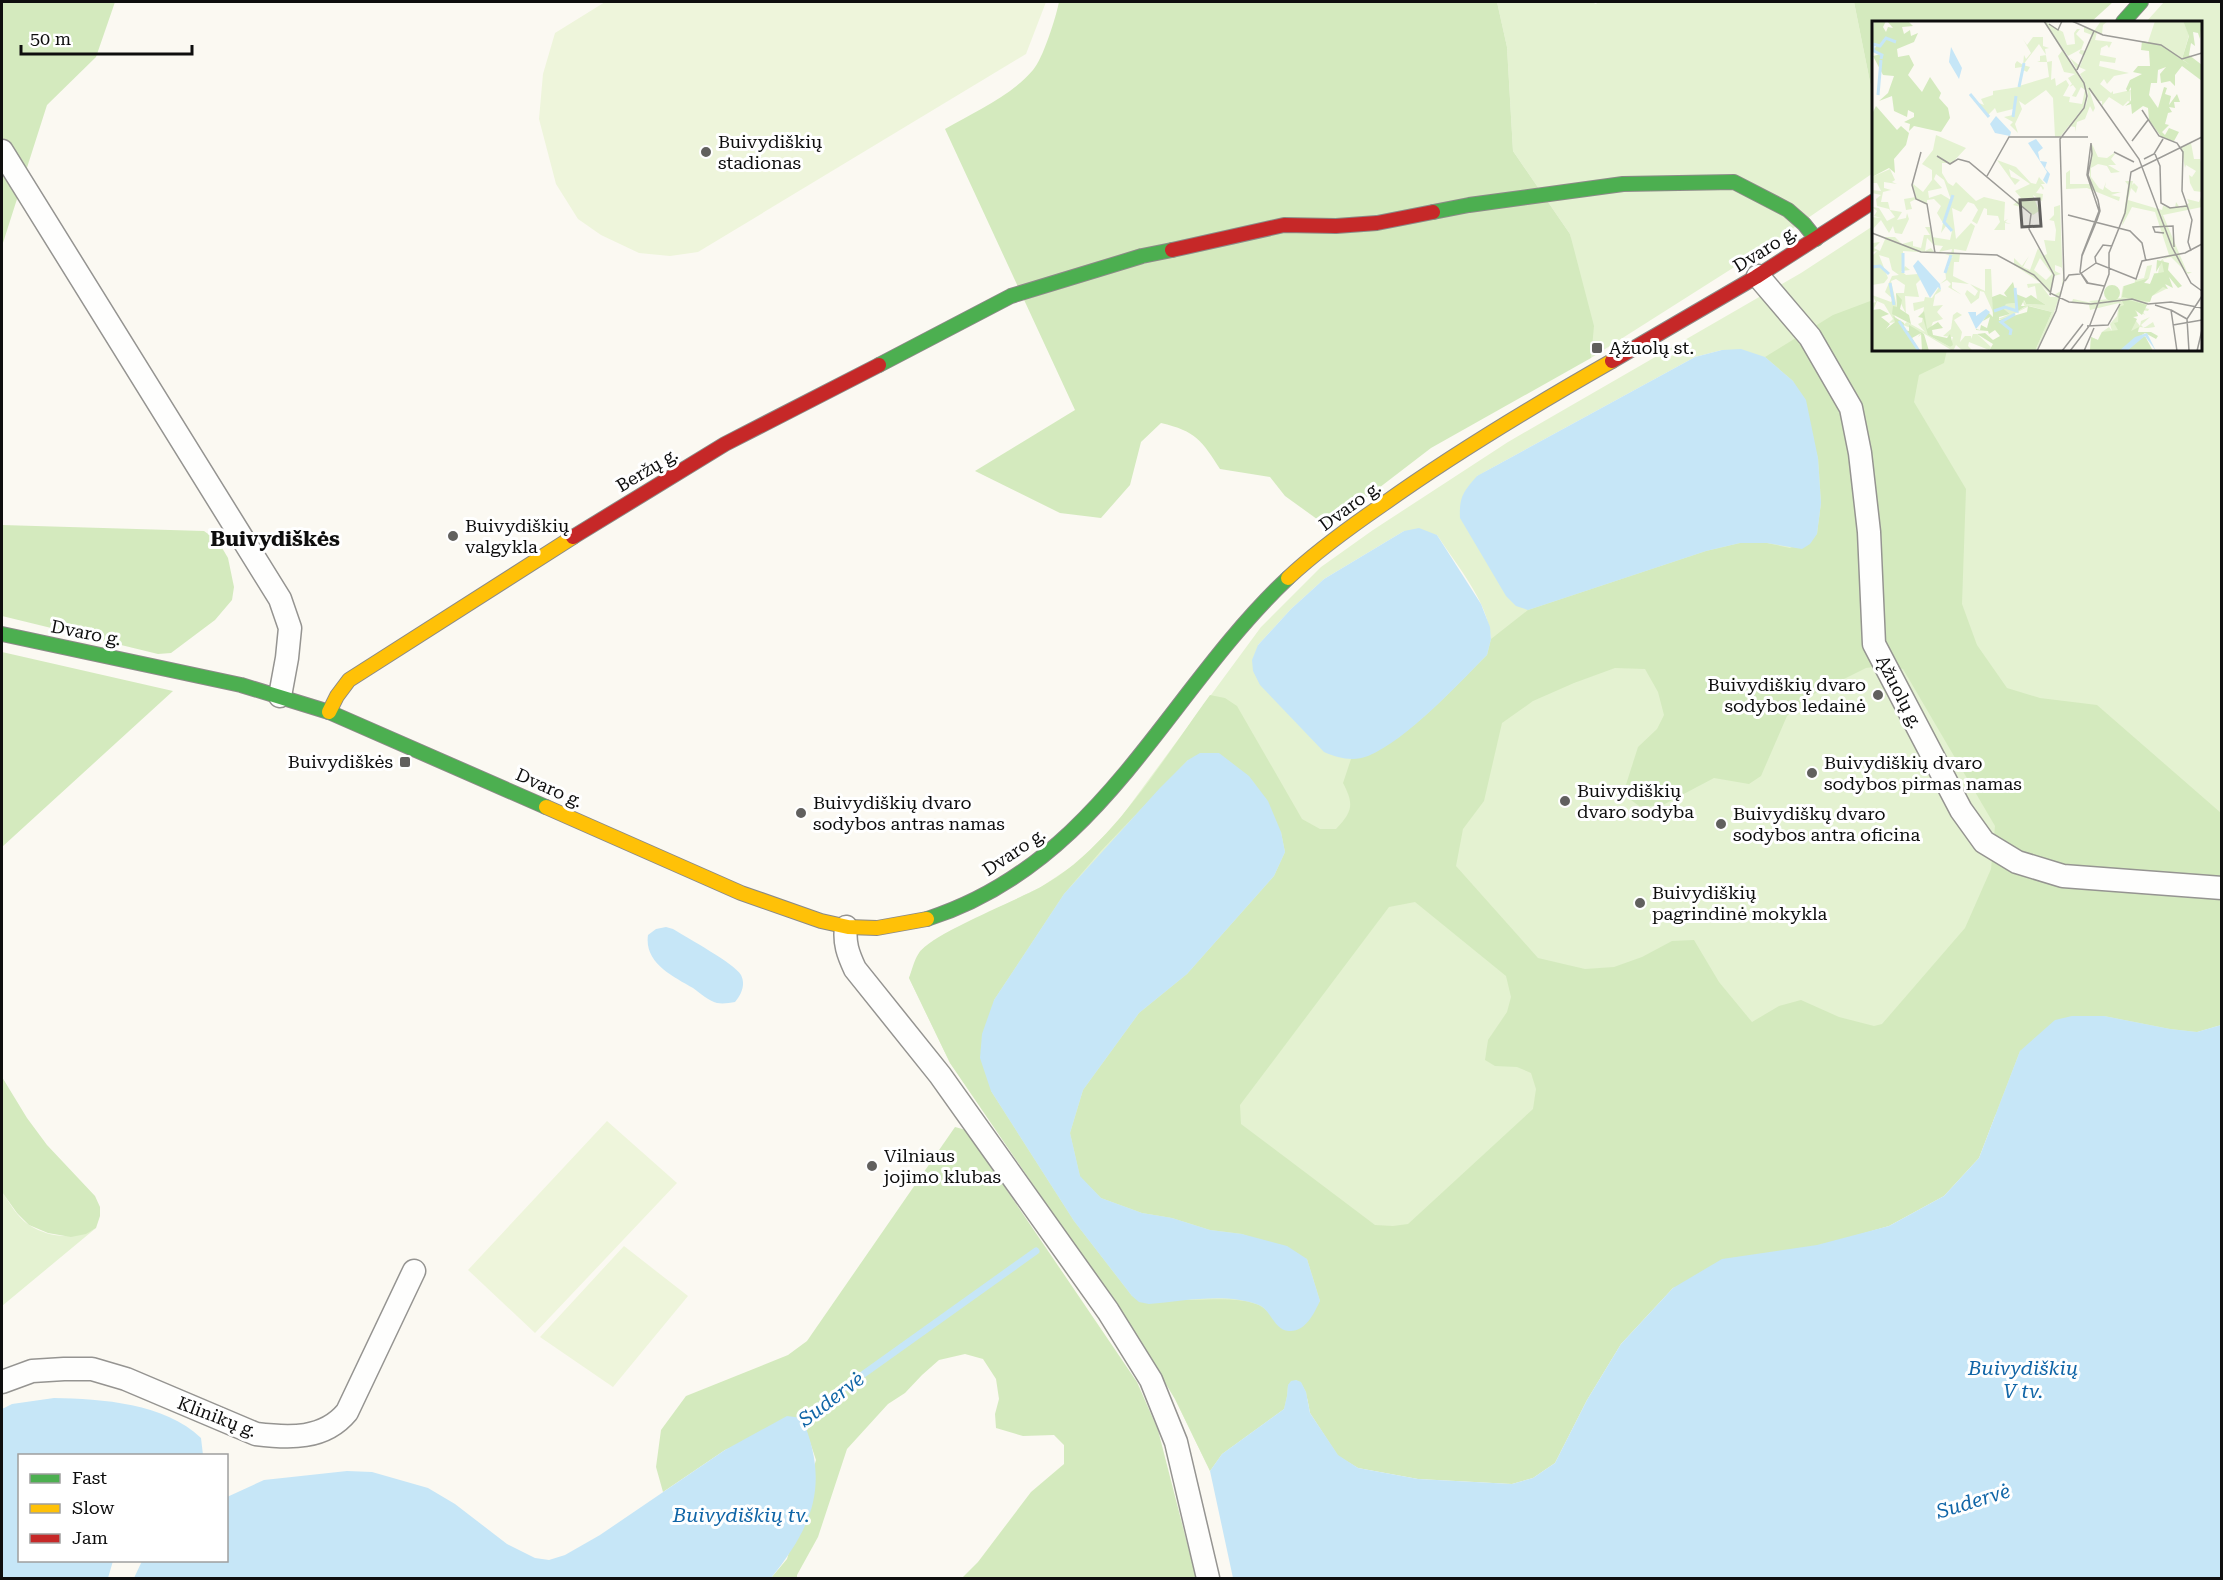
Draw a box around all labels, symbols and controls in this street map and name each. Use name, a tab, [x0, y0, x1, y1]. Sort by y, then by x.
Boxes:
scale bar	[21, 18, 192, 56]
inset map	[1872, 21, 2202, 351]
text: 50 m	[30, 28, 71, 49]
place label: Buivydiškių stadionas	[718, 131, 822, 173]
marker: Buivydiškių stadionas	[699, 145, 713, 159]
street label: Dvaro g.	[1729, 221, 1800, 276]
place label: Ąžuolų st.	[1609, 337, 1694, 358]
marker: Ąžuolų st.	[1590, 341, 1604, 355]
street label: Beržų g.	[612, 443, 681, 496]
street label: Dvaro g.	[1315, 476, 1385, 535]
place label: Buivydiškių valgykla	[465, 515, 569, 557]
district label: Buivydiškės	[210, 527, 340, 551]
marker: Buivydiškių valgykla	[446, 529, 460, 543]
street label: Dvaro g.	[49, 615, 123, 650]
street label: Ąžuolų g.	[1872, 652, 1927, 732]
place label: Buivydiškių dvaro sodybos ledainė	[1708, 674, 1866, 716]
marker: Buivydiškių dvaro sodybos ledainė	[1871, 688, 1885, 702]
place label: Buivydiškės	[288, 751, 393, 772]
place label: Buivydiškių dvaro sodybos pirmas namas	[1824, 752, 2022, 794]
marker: Buivydiškės	[398, 755, 412, 769]
street label: Dvaro g.	[513, 764, 586, 812]
marker: Buivydiškių dvaro sodybos pirmas namas	[1805, 766, 1819, 780]
place label: Buivydiškių dvaro sodyba	[1577, 780, 1694, 822]
place label: Buivydiškių dvaro sodybos antras namas	[813, 792, 1005, 834]
marker: Buivydiškių dvaro sodyba	[1558, 794, 1572, 808]
place label: Buivydiškų dvaro sodybos antra oficina	[1733, 803, 1920, 845]
marker: Buivydiškių dvaro sodybos antras namas	[794, 806, 808, 820]
marker: Buivydiškų dvaro sodybos antra oficina	[1714, 817, 1728, 831]
street label: Dvaro g.	[978, 823, 1049, 880]
place label: Buivydiškių pagrindinė mokykla	[1652, 882, 1828, 924]
marker: Buivydiškių pagrindinė mokykla	[1633, 896, 1647, 910]
place label: Vilniaus jojimo klubas	[882, 1145, 1001, 1187]
marker: Vilniaus jojimo klubas	[865, 1159, 879, 1173]
water label: Buivydiškių V tv.	[1967, 1356, 2078, 1403]
water label: Sudervė	[793, 1367, 869, 1432]
street label: Klinikų g.	[175, 1392, 260, 1441]
legend	[18, 1454, 228, 1562]
text: Fast	[72, 1467, 107, 1488]
water label: Sudervė	[1932, 1478, 2013, 1524]
text: Slow	[72, 1497, 114, 1518]
water label: Buivydiškių tv.	[672, 1503, 809, 1527]
text: Jam	[72, 1527, 108, 1548]

